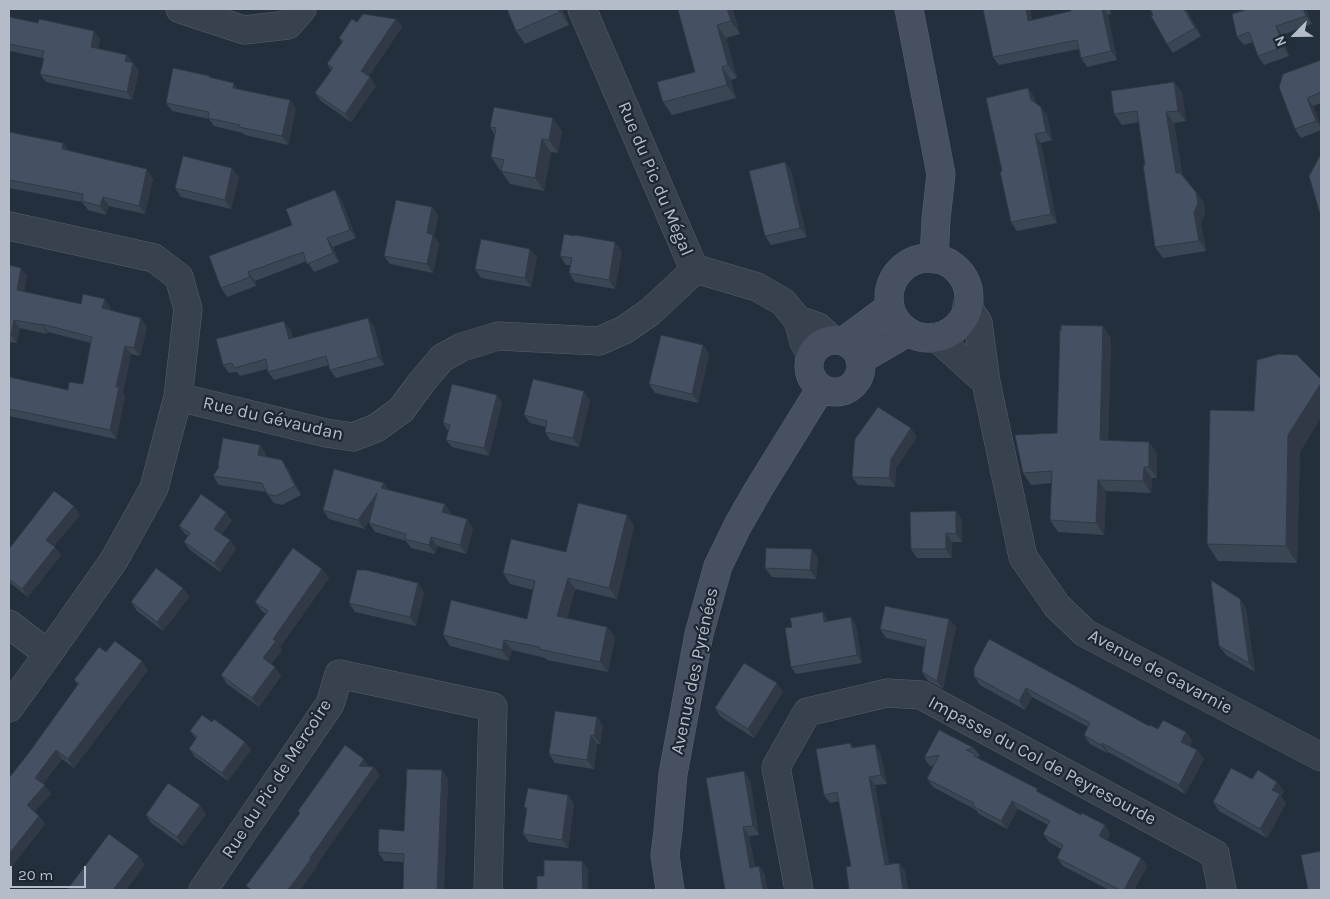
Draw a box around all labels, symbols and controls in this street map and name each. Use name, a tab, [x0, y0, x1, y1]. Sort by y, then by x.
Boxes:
north arrow	[1270, 10, 1320, 60]
text: N	[1271, 33, 1291, 49]
street label: Rue du Pic du Mégal	[613, 99, 697, 259]
street label: Rue du Gévaudan	[201, 392, 345, 446]
street label: Avenue des Pyrénées	[667, 586, 723, 756]
street label: Avenue de Gavarnie	[1084, 625, 1236, 719]
street label: Impasse du Col de Peyresourde	[924, 692, 1160, 830]
street label: Rue du Pic de Mercoire	[217, 695, 337, 863]
scale bar	[12, 856, 89, 888]
text: 20 m	[18, 866, 53, 884]

